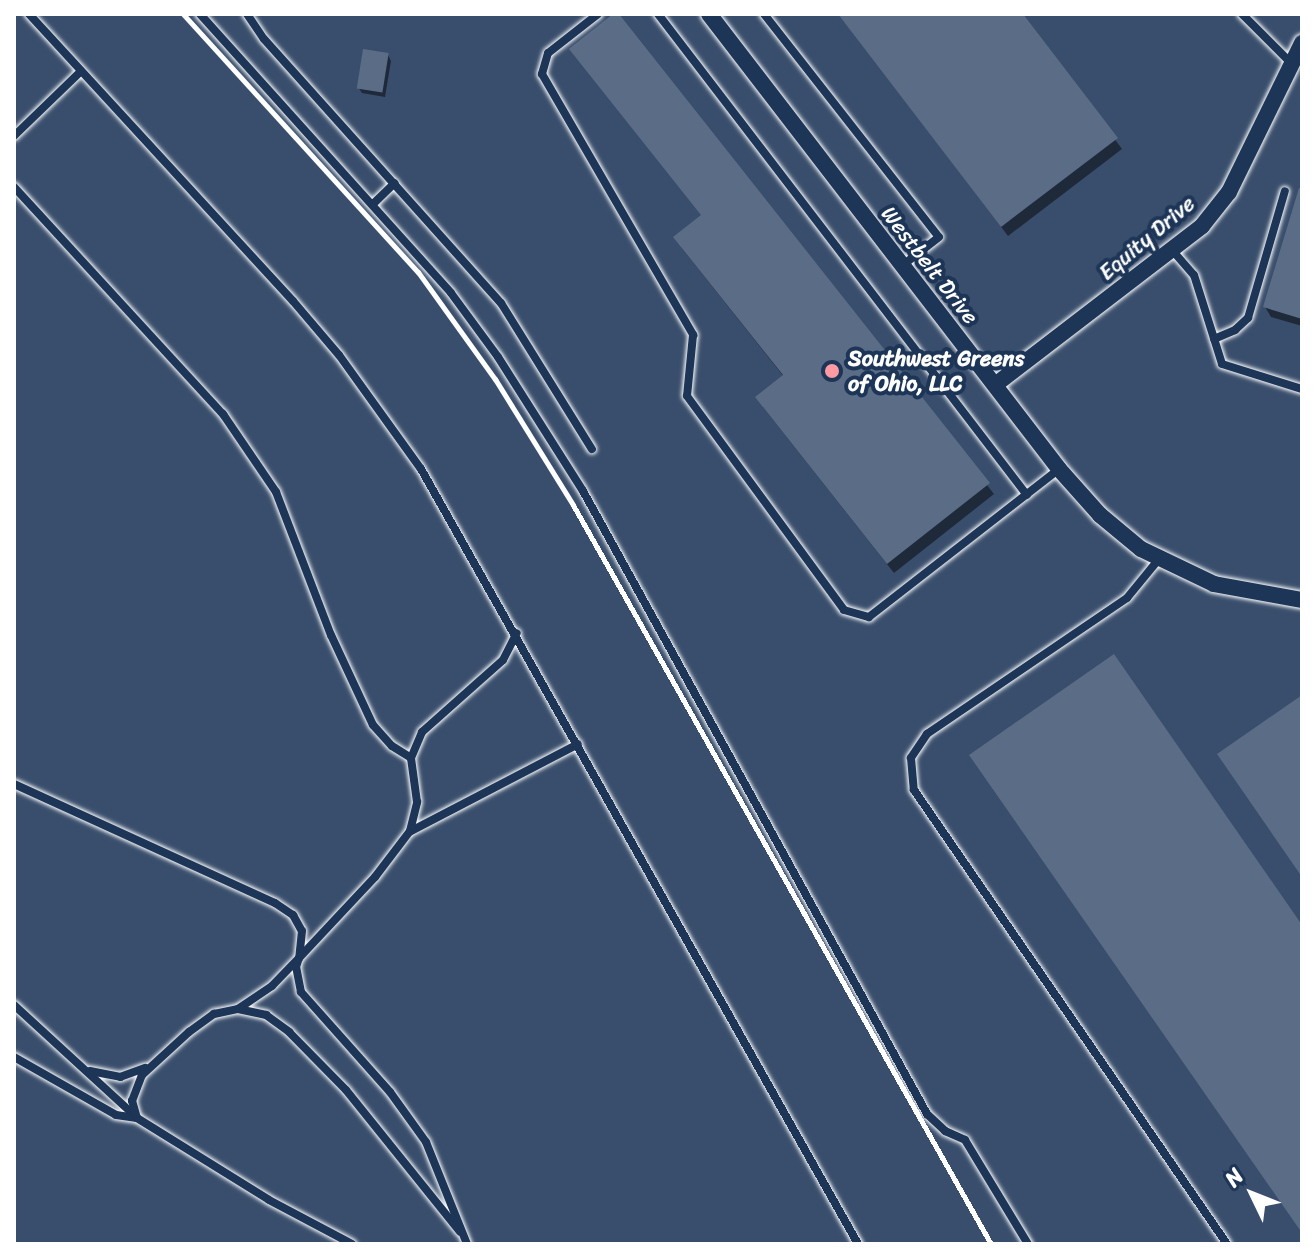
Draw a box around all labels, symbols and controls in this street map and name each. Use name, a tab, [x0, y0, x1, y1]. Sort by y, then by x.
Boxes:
street label: Equity Drive	[1094, 190, 1200, 286]
street label: Westbelt Drive	[876, 201, 984, 329]
place label: Southwest Greens of Ohio, LLC	[848, 345, 1023, 396]
marker: Southwest Greens of Ohio, LLC	[823, 362, 841, 380]
north arrow	[1212, 1154, 1292, 1234]
text: N	[1215, 1158, 1254, 1196]

